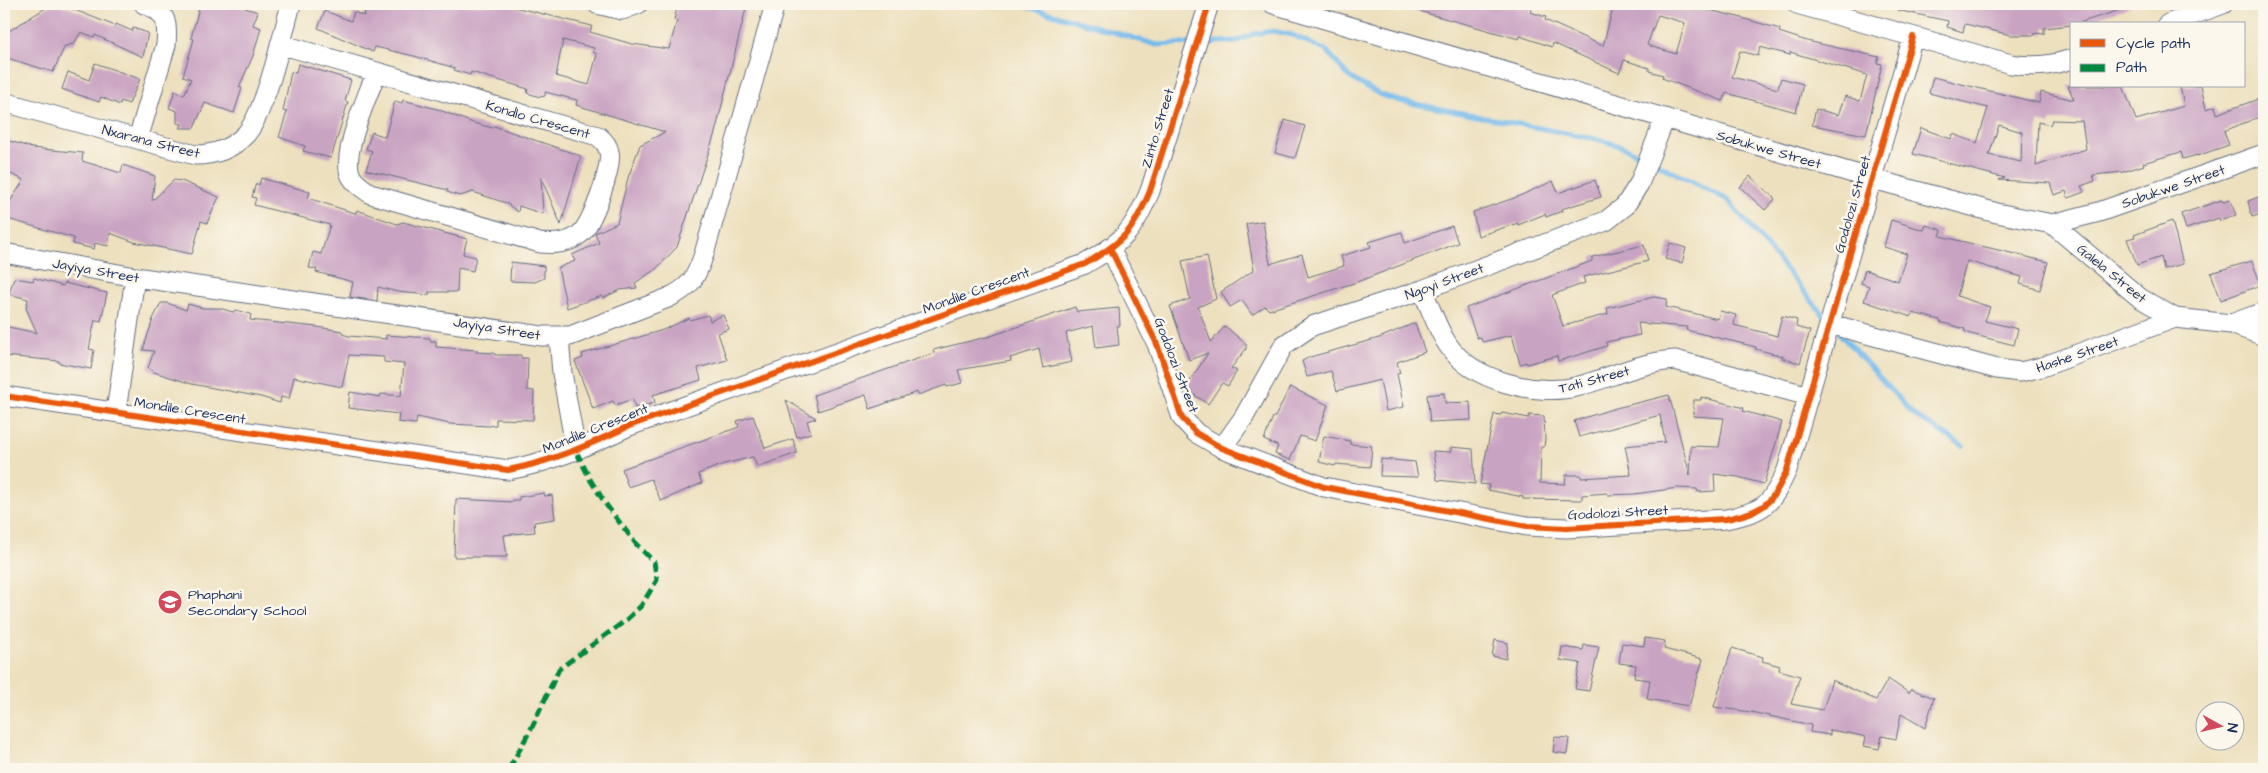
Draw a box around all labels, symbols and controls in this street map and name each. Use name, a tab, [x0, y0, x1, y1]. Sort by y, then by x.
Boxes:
legend	[2070, 22, 2246, 88]
text: Cycle path	[2116, 33, 2191, 55]
text: Path	[2116, 57, 2147, 78]
street label: Zinto Street	[1136, 86, 1180, 171]
street label: Kondlo Crescent	[483, 96, 592, 144]
street label: Nxarana Street	[100, 120, 202, 164]
street label: Sobukwe Street	[1714, 125, 1824, 175]
street label: Godolozi Street	[1829, 153, 1877, 255]
street label: Sobukwe Street	[2119, 160, 2228, 214]
street label: Galela Street	[2072, 239, 2151, 308]
street label: Jayiya Street	[51, 254, 141, 289]
street label: Ngoyi Street	[1402, 258, 1487, 305]
street label: Mondile Crescent	[920, 262, 1033, 320]
street label: Jayiya Street	[452, 312, 542, 346]
street label: Godolozi Street	[1149, 315, 1204, 416]
street label: Hashe Street	[2033, 331, 2122, 378]
street label: Tati Street	[1557, 361, 1632, 399]
street label: Mondile Crescent	[133, 392, 247, 430]
street label: Mondile Crescent	[539, 398, 652, 459]
street label: Godolozi Street	[1567, 500, 1669, 526]
place label: Phaphani Secondary School	[188, 585, 306, 621]
school or university icon: Phaphani Secondary School	[157, 589, 183, 615]
north arrow	[2196, 700, 2246, 750]
text: N	[2221, 722, 2242, 734]

